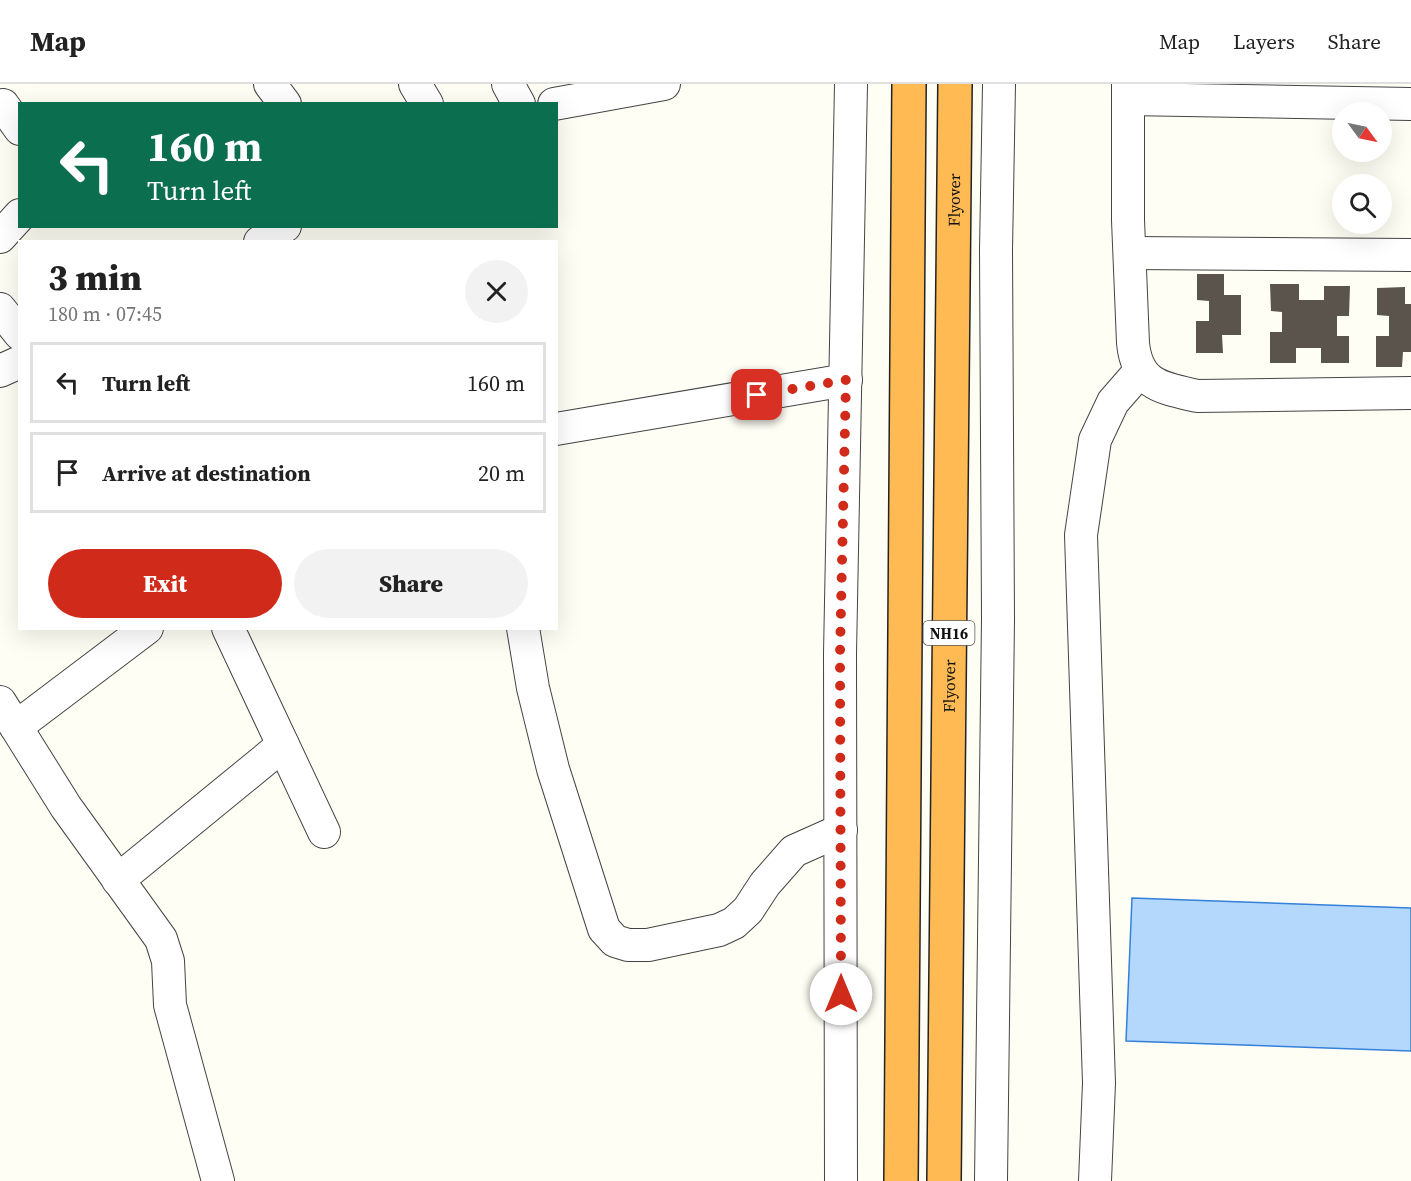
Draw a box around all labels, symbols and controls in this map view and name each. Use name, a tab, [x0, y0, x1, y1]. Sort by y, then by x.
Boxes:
text: Map	[30, 22, 86, 60]
text: Map	[1159, 27, 1200, 56]
text: Layers	[1233, 27, 1295, 56]
text: Share	[1328, 27, 1381, 56]
north arrow	[1332, 102, 1392, 162]
map controls	[1332, 102, 1392, 234]
text: 160 m	[147, 117, 262, 175]
icon: left	[48, 126, 126, 204]
text: Turn left	[147, 172, 251, 209]
street label: Flyover	[943, 173, 965, 227]
button: search	[1332, 174, 1392, 234]
text: 3 min	[48, 253, 142, 302]
button: close	[465, 260, 528, 323]
text: 180 m · 07:45	[48, 300, 162, 328]
icon: left	[51, 366, 84, 399]
text: Turn left	[102, 368, 190, 398]
text: 160 m	[467, 368, 525, 398]
pin	[731, 369, 782, 420]
icon: arrive	[740, 378, 773, 411]
icon: arrive	[51, 456, 84, 489]
text: Arrive at destination	[102, 458, 311, 488]
text: 20 m	[478, 458, 525, 488]
button: Exit	[48, 549, 282, 618]
button: Share	[294, 549, 528, 618]
road number: NH16	[924, 621, 974, 645]
street label: Flyover	[938, 659, 960, 713]
position arrow	[809, 962, 873, 1026]

